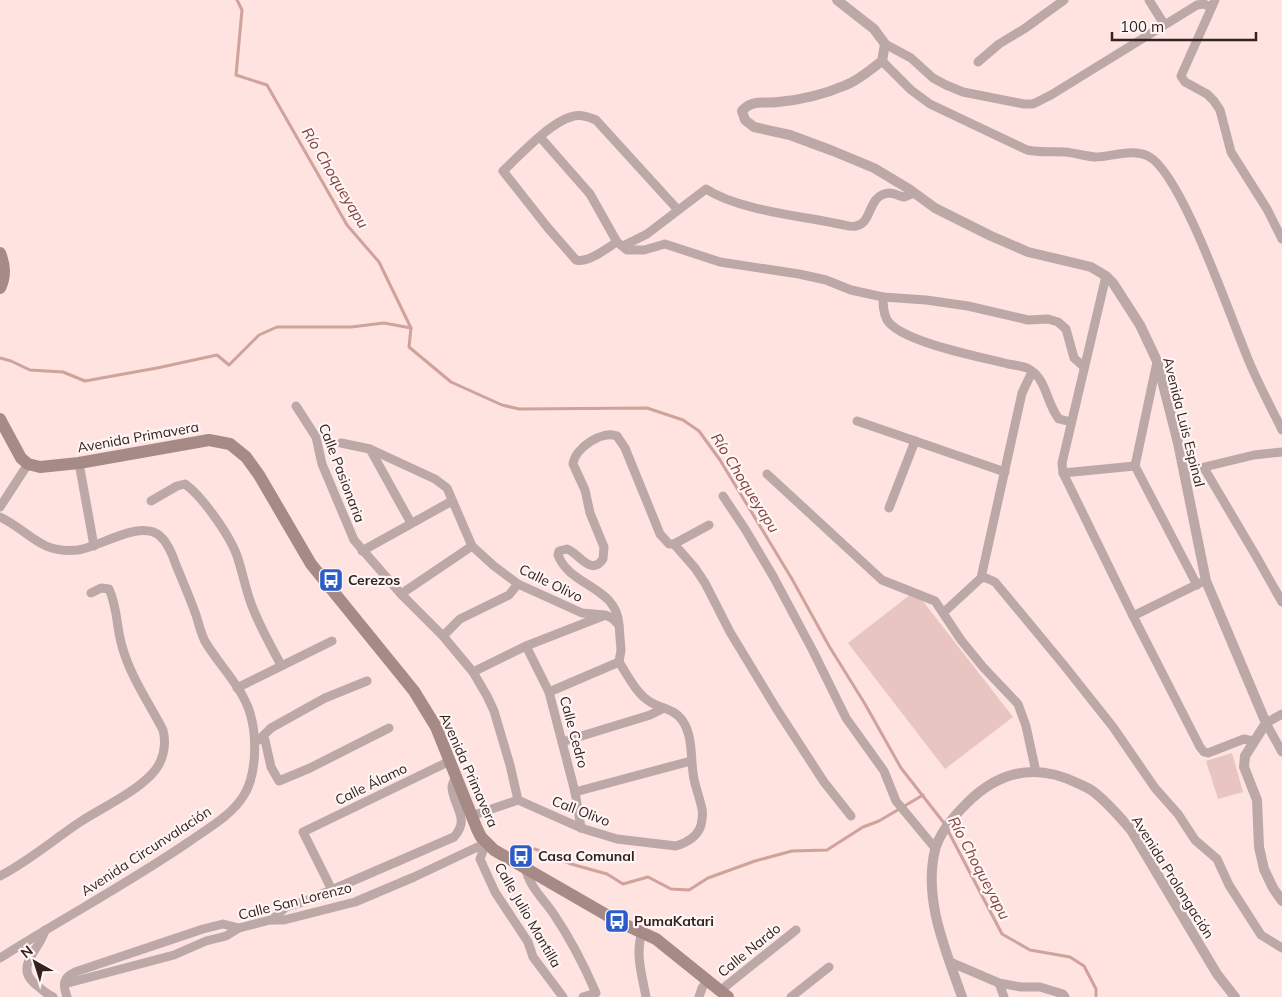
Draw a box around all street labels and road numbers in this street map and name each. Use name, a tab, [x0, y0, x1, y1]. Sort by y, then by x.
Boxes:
street label: Avenida Luis Espinal	[1159, 355, 1209, 489]
street label: Avenida Primavera	[76, 417, 200, 457]
street label: Calle Pasionaria	[315, 421, 369, 525]
street label: Calle Olivo	[516, 560, 586, 606]
street label: Calle Cedro	[556, 694, 592, 770]
street label: Avenida Primavera	[436, 710, 502, 830]
street label: Calle Álamo	[332, 759, 410, 809]
street label: Call Olivo	[549, 792, 613, 830]
street label: Avenida Circunvalación	[77, 802, 215, 900]
street label: Avenida Prolongación	[1128, 812, 1218, 942]
street label: Calle Julio Mantilla	[491, 859, 565, 971]
street label: Calle San Lorenzo	[236, 878, 354, 924]
street label: Calle Nardo	[714, 919, 784, 981]

